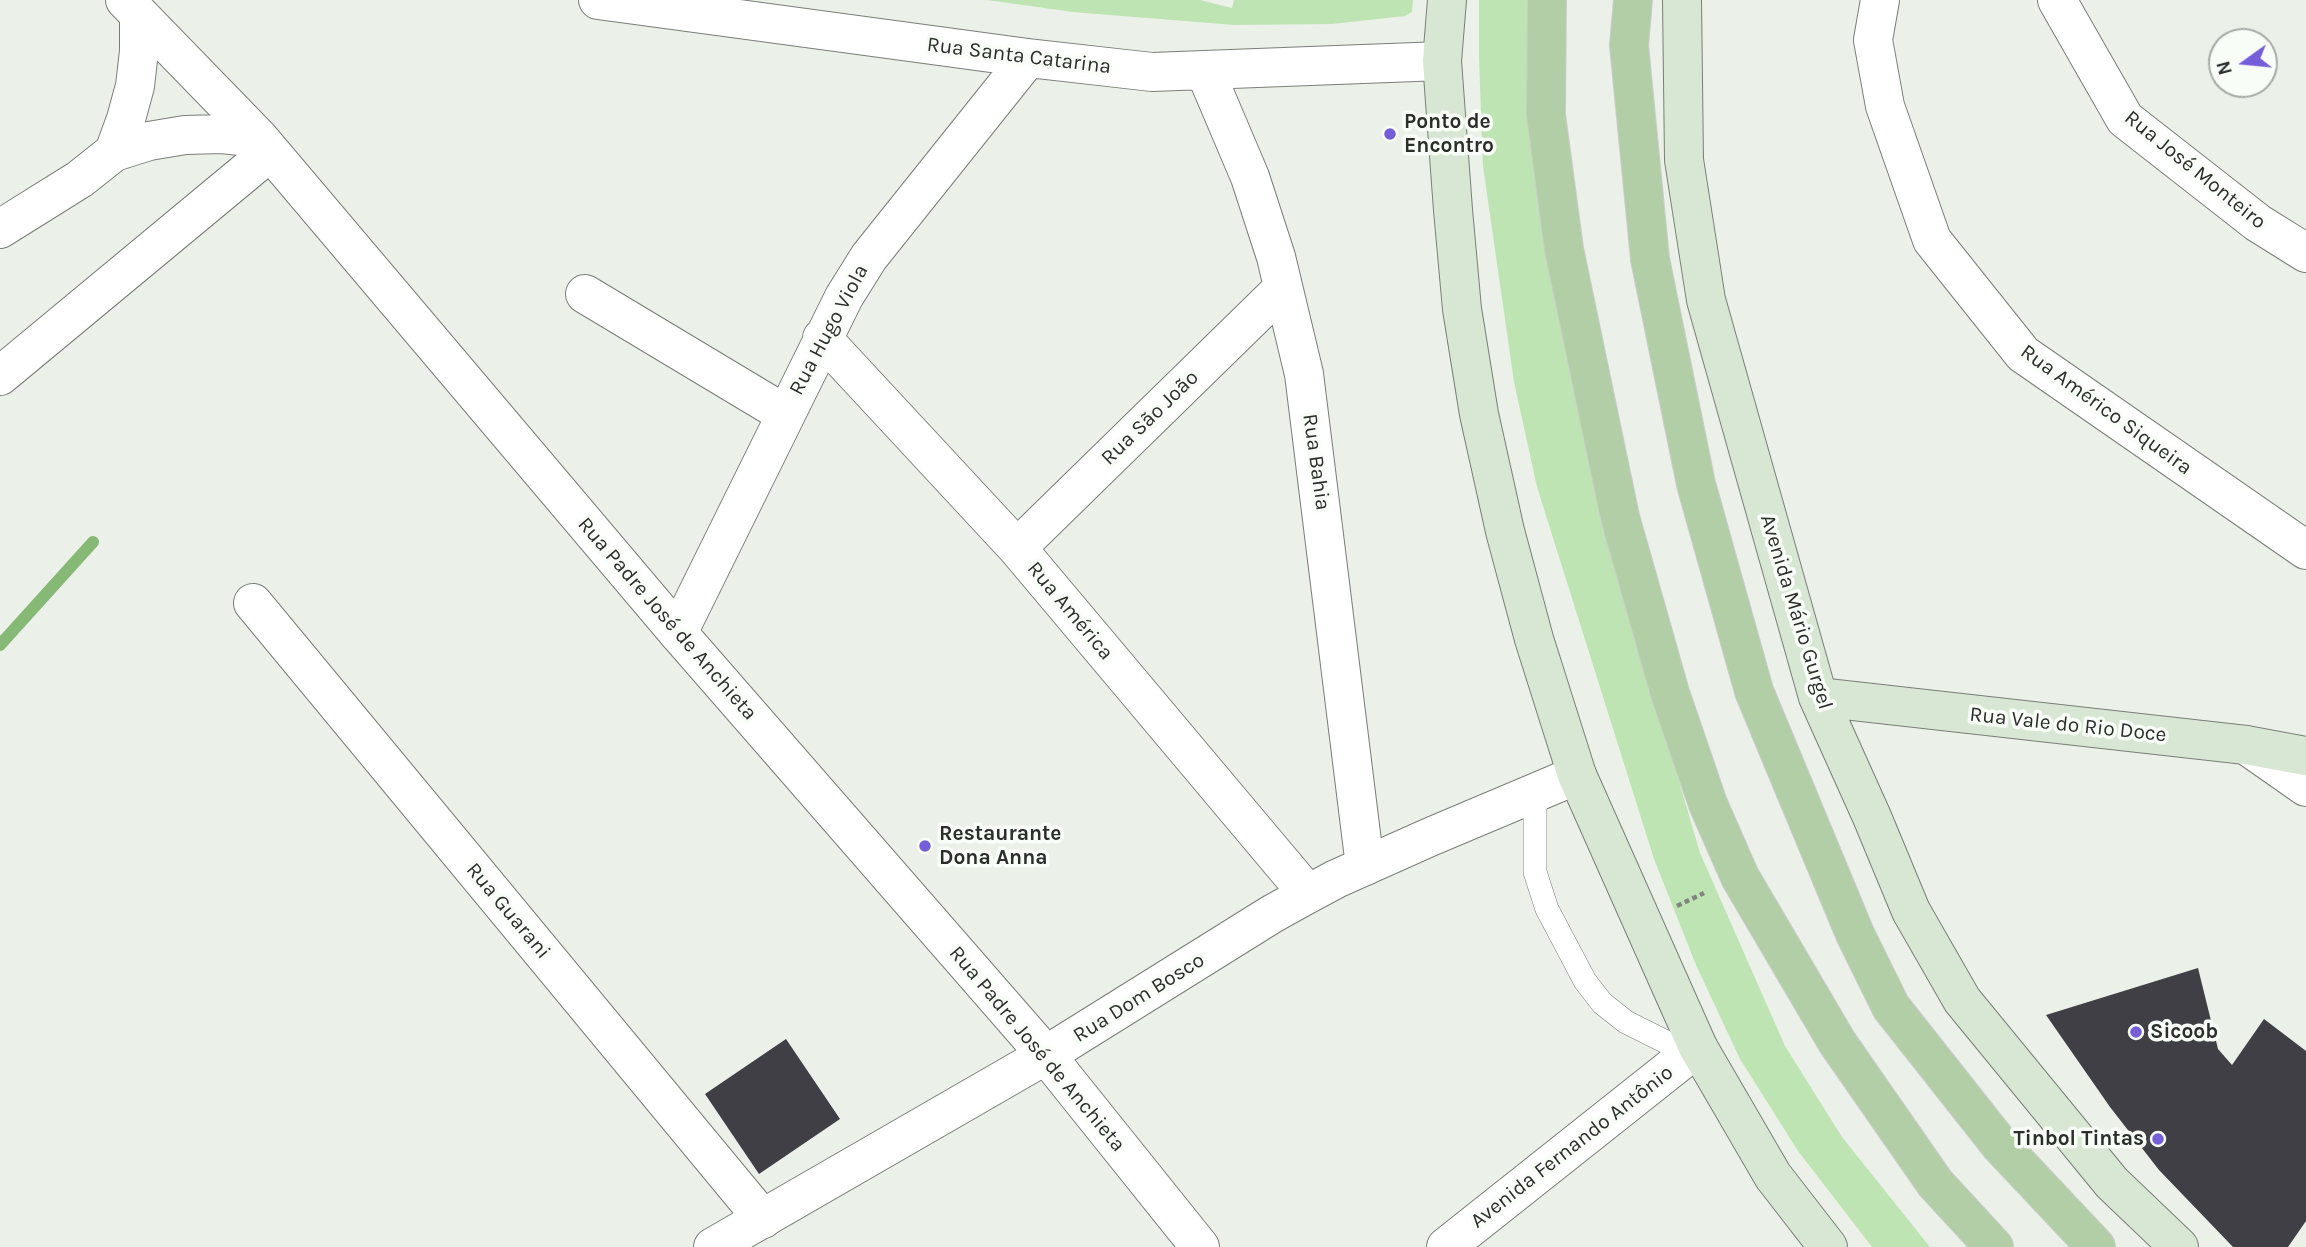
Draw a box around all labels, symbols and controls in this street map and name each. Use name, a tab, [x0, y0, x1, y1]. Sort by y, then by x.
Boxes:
north arrow	[2208, 28, 2278, 98]
street label: Rua Santa Catarina	[925, 32, 1113, 80]
text: N	[2212, 58, 2237, 77]
street label: Rua José Monteiro	[2119, 105, 2271, 235]
place label: Ponto de Encontro	[1404, 109, 1494, 159]
marker: Ponto de Encontro	[1382, 126, 1398, 142]
street label: Rua Hugo Viola	[784, 260, 874, 400]
street label: Rua Américo Siqueira	[2015, 339, 2197, 481]
street label: Rua São João	[1096, 365, 1204, 471]
street label: Rua Bahia	[1297, 412, 1335, 512]
street label: Avenida Mário Gurgel	[1754, 511, 1838, 713]
street label: Rua Padre José de Anchieta	[572, 512, 762, 726]
street label: Rua América	[1022, 557, 1118, 665]
street label: Rua Vale do Rio Doce	[1968, 702, 2168, 748]
place label: Restaurante Dona Anna	[939, 821, 1061, 871]
marker: Restaurante Dona Anna	[917, 838, 933, 854]
street label: Rua Guarani	[460, 858, 556, 964]
street label: Rua Padre José de Anchieta	[944, 941, 1130, 1157]
street label: Rua Dom Bosco	[1069, 948, 1209, 1048]
place label: Sicoob	[2150, 1019, 2218, 1045]
marker: Sicoob	[2128, 1024, 2144, 1040]
street label: Avenida Fernando Antônio	[1466, 1060, 1678, 1234]
place label: Tinbol Tintas	[2014, 1126, 2144, 1152]
marker: Tinbol Tintas	[2150, 1131, 2166, 1147]

